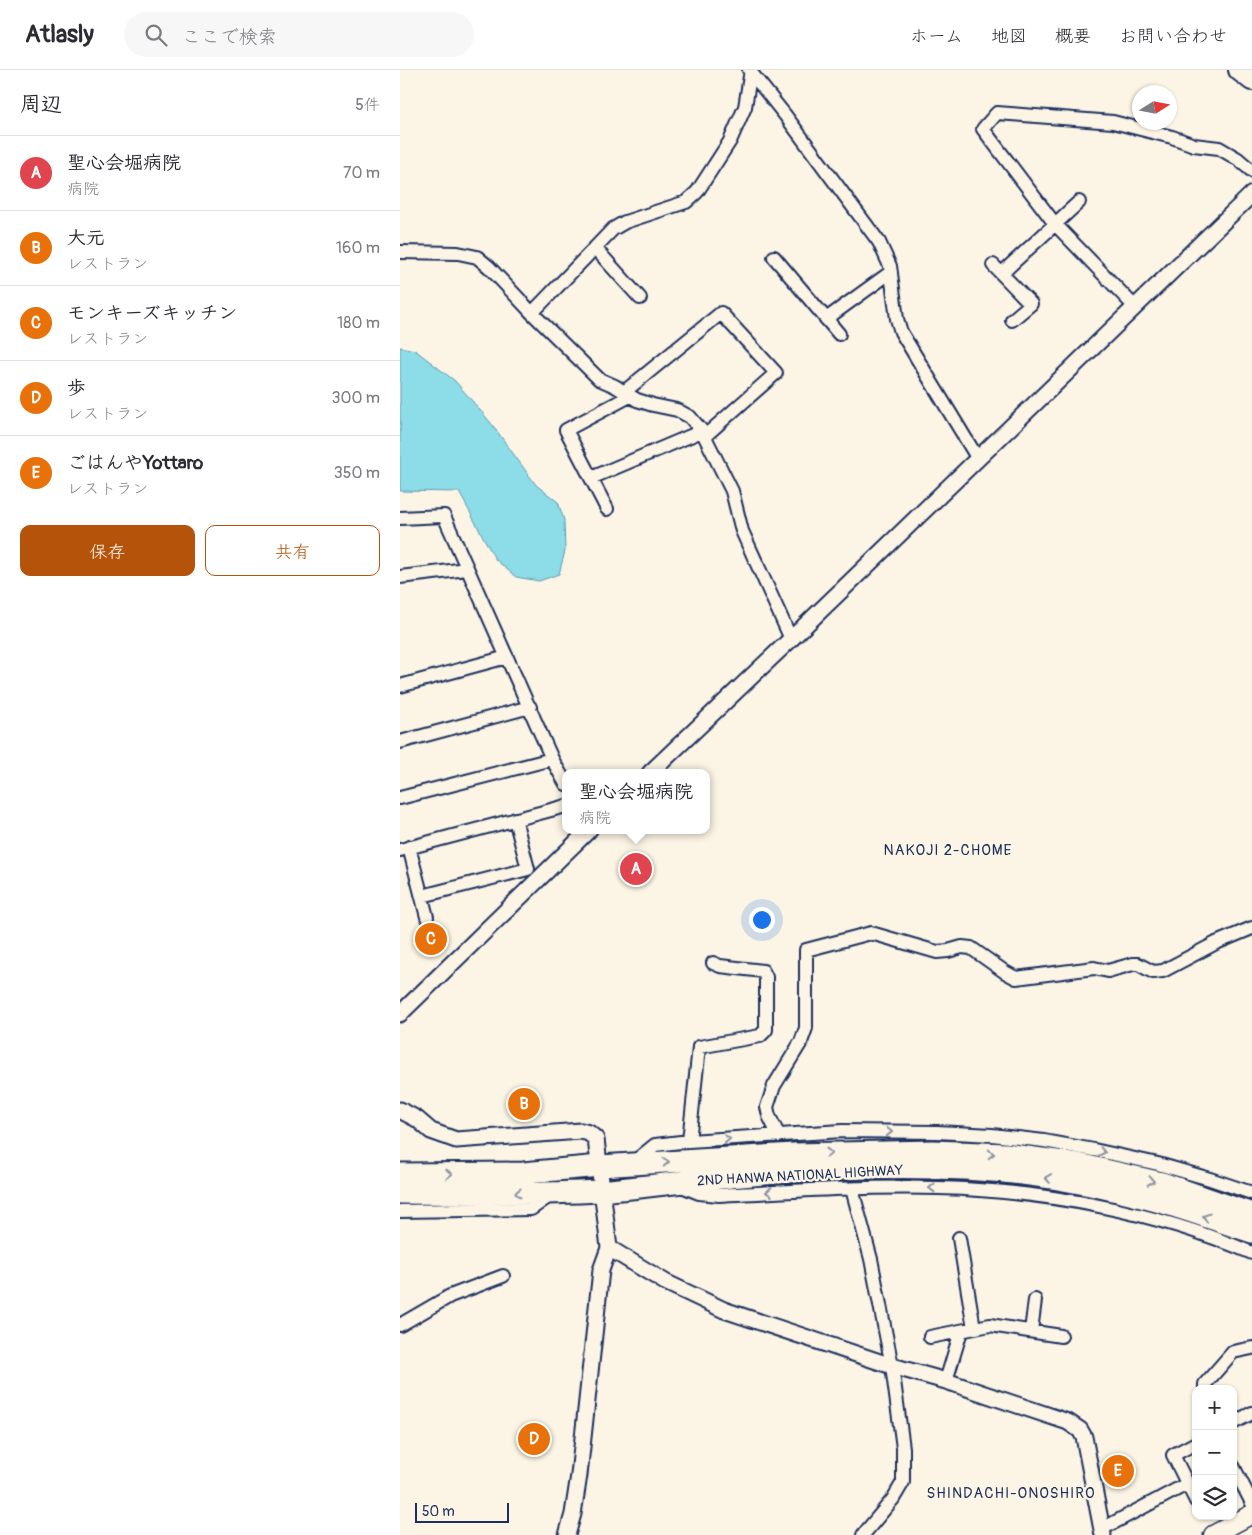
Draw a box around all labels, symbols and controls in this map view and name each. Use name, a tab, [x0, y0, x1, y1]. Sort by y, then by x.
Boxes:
search box	[124, 12, 474, 57]
text: Atlasly	[25, 20, 94, 49]
icon: search	[142, 21, 170, 49]
text: ここで検索	[182, 25, 277, 49]
text: ホーム	[910, 25, 963, 48]
text: 地図	[991, 25, 1027, 48]
text: 概要	[1055, 25, 1091, 48]
text: お問い合わせ	[1119, 25, 1227, 48]
north arrow	[1132, 85, 1177, 130]
text: 周辺	[20, 91, 62, 118]
text: 5件	[355, 95, 380, 115]
text: 聖心会堀病院	[67, 151, 181, 175]
text: A	[31, 163, 41, 183]
text: 70 m	[343, 163, 380, 183]
text: 病院	[67, 179, 99, 199]
text: 大元	[67, 226, 105, 250]
text: B	[31, 238, 41, 258]
text: 160 m	[336, 238, 380, 258]
text: レストラン	[67, 254, 148, 274]
text: モンキーズキッチン	[67, 301, 237, 325]
text: C	[31, 313, 41, 333]
text: 180 m	[337, 313, 380, 333]
text: レストラン	[67, 329, 148, 349]
text: 歩	[67, 376, 86, 400]
text: D	[31, 388, 41, 408]
text: 300 m	[332, 388, 380, 408]
text: レストラン	[67, 404, 148, 424]
text: ごはんやYottaro	[67, 451, 203, 475]
text: E	[32, 463, 40, 483]
text: 350 m	[334, 463, 380, 483]
text: レストラン	[67, 479, 148, 499]
button: 保存	[20, 525, 195, 576]
button: 共有	[205, 525, 380, 576]
popup	[562, 769, 710, 834]
text: 聖心会堀病院	[579, 780, 693, 804]
text: 病院	[579, 808, 611, 828]
district label: NAKOJI 2-CHOME	[884, 841, 1012, 860]
pin: A	[620, 850, 652, 888]
your location	[749, 907, 775, 933]
pin: C	[415, 920, 447, 958]
pin: B	[508, 1085, 540, 1123]
one-way arrow	[886, 1127, 893, 1137]
one-way arrow	[723, 1134, 731, 1145]
one-way arrow	[1098, 1146, 1107, 1157]
one-way arrow	[825, 1148, 833, 1158]
one-way arrow	[987, 1148, 995, 1159]
one-way arrow	[663, 1156, 671, 1167]
street label: 2ND HANWA NATIONAL HIGHWAY	[697, 1162, 903, 1189]
one-way arrow	[445, 1169, 453, 1179]
one-way arrow	[1044, 1173, 1052, 1184]
one-way arrow	[1147, 1175, 1156, 1185]
one-way arrow	[927, 1183, 935, 1193]
one-way arrow	[765, 1187, 772, 1197]
one-way arrow	[514, 1188, 522, 1198]
one-way arrow	[1202, 1213, 1210, 1223]
map controls	[1192, 1385, 1237, 1520]
button: +	[1192, 1385, 1237, 1430]
pin: D	[518, 1420, 550, 1458]
button: −	[1192, 1430, 1237, 1475]
pin: E	[1102, 1452, 1134, 1490]
button: layers	[1192, 1475, 1237, 1520]
district label: SHINDACHI-ONOSHIRO	[927, 1484, 1096, 1503]
scale bar	[415, 1500, 509, 1523]
text: 50 m	[422, 1503, 455, 1520]

